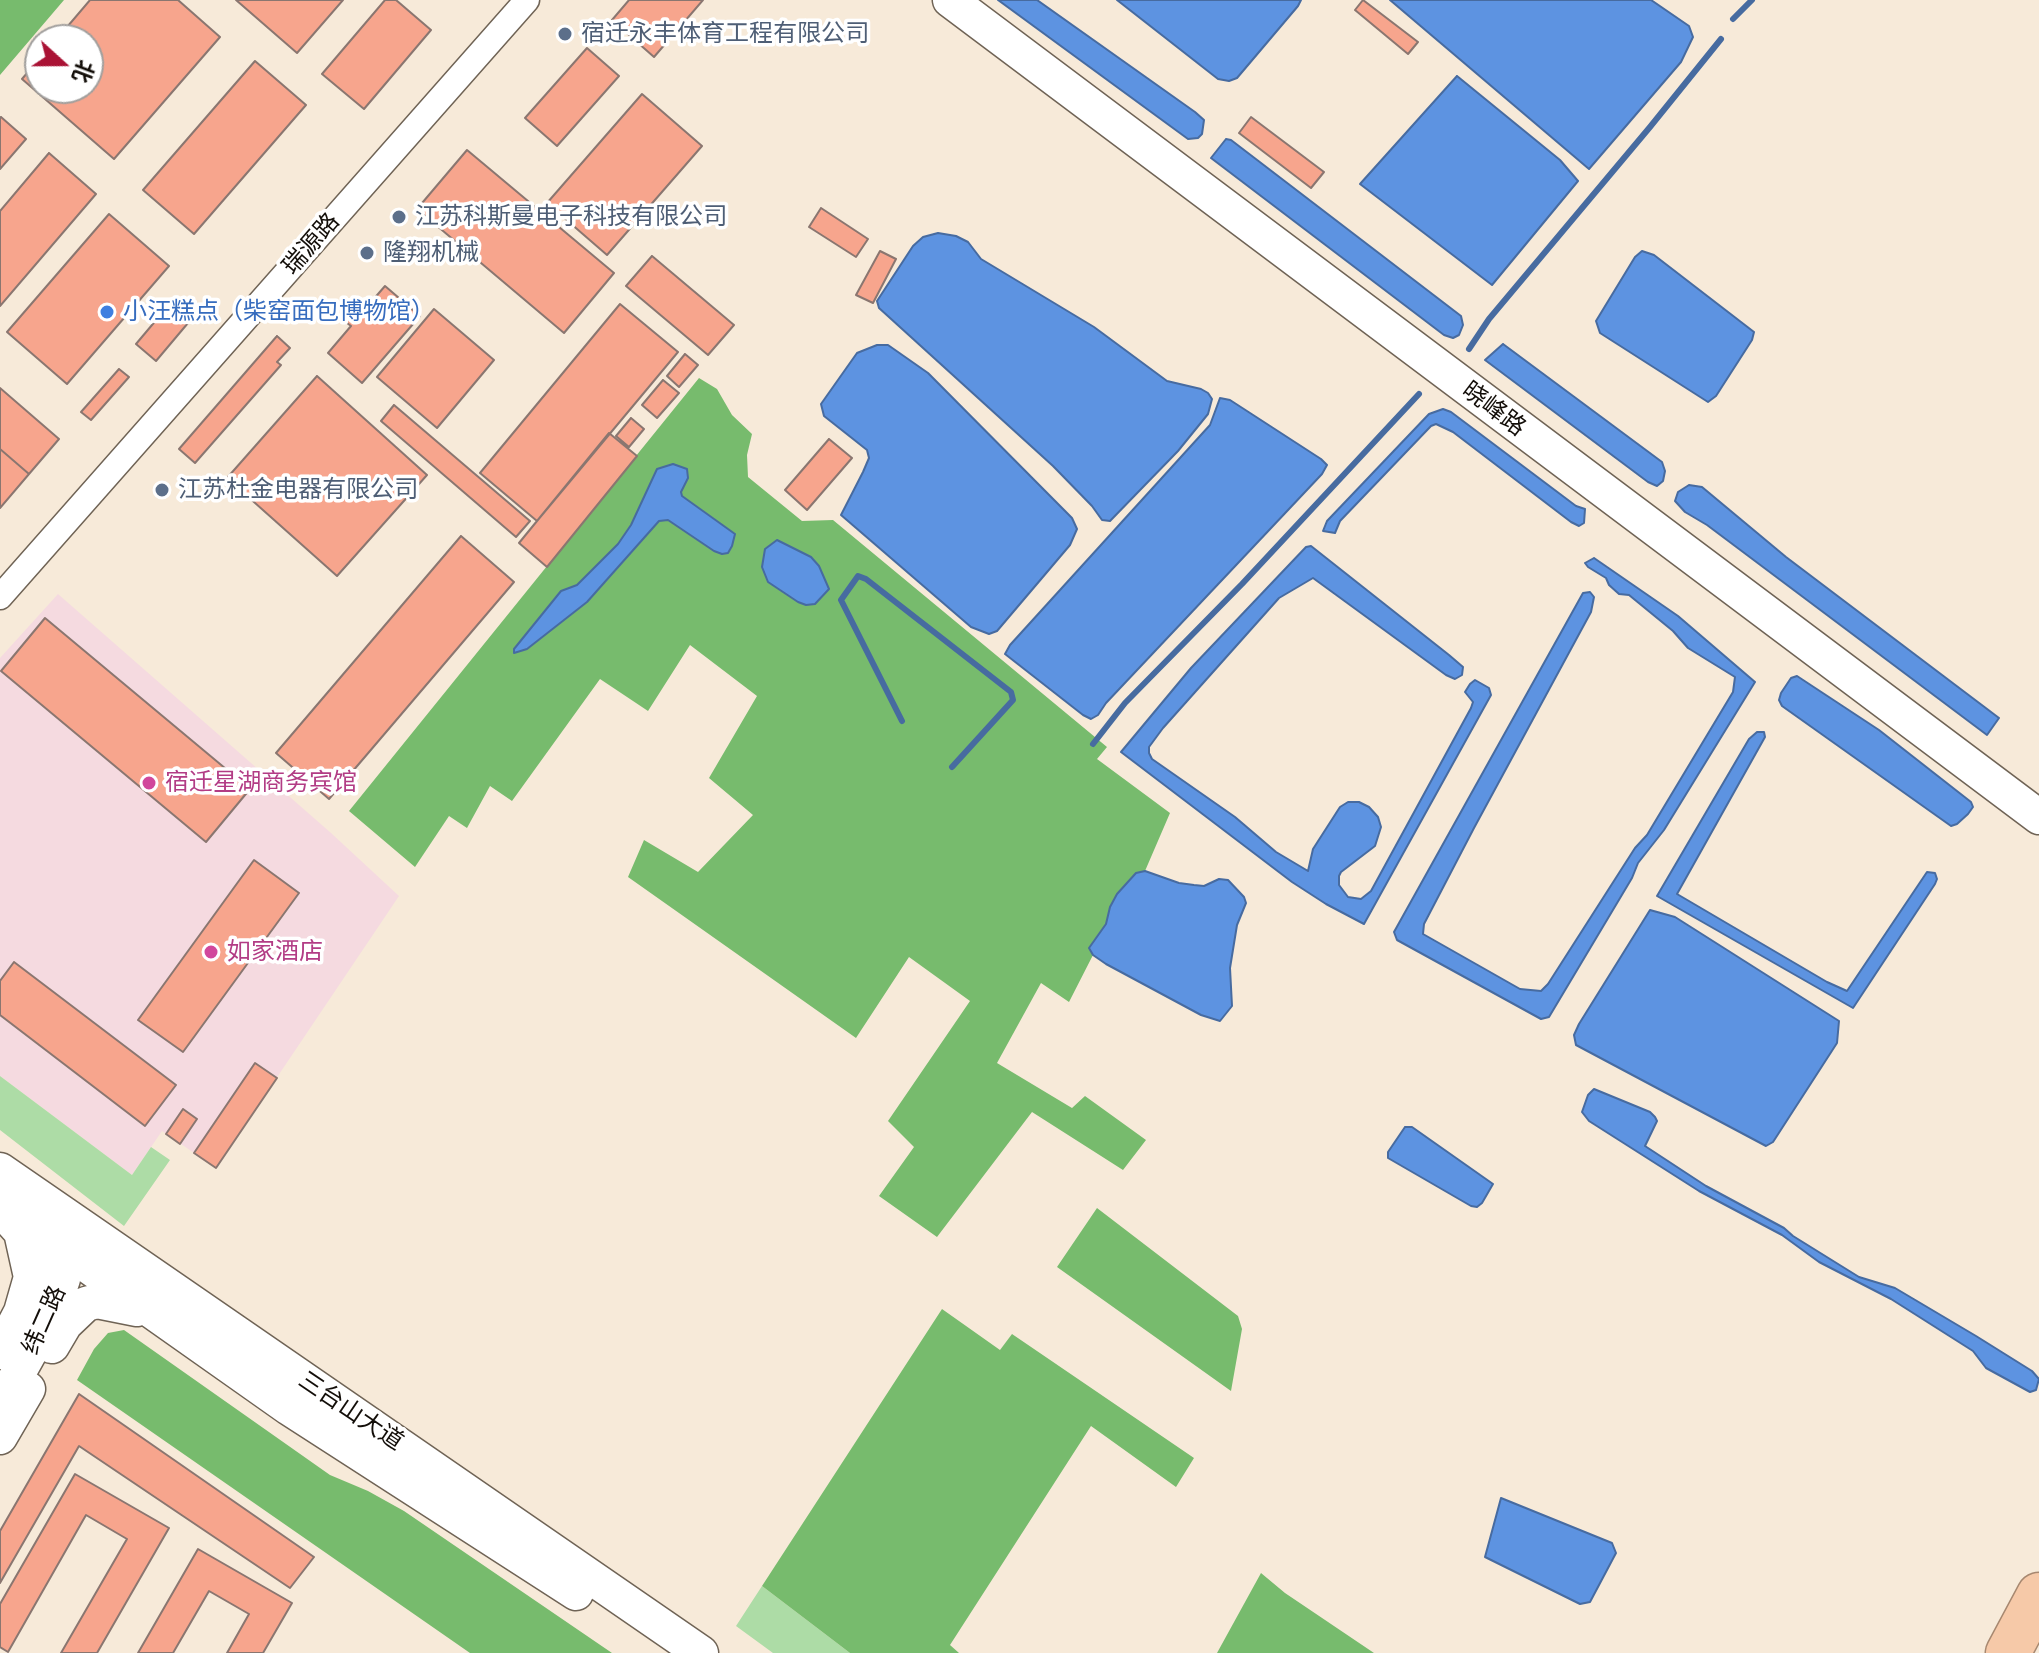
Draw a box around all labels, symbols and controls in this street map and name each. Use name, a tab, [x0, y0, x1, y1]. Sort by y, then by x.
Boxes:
place label: 宿迁永丰体育工程有限公司	[581, 20, 869, 48]
north arrow	[24, 24, 104, 104]
marker: 宿迁永丰体育工程有限公司	[556, 25, 574, 43]
text: 北	[67, 56, 102, 88]
place label: 江苏科斯曼电子科技有限公司	[415, 203, 727, 231]
street label: 瑞源路	[277, 207, 345, 281]
marker: 江苏科斯曼电子科技有限公司	[390, 208, 408, 226]
place label: 隆翔机械	[383, 239, 479, 267]
marker: 隆翔机械	[358, 244, 376, 262]
place label: 小汪糕点（柴窑面包博物馆）	[123, 298, 435, 326]
marker: 小汪糕点（柴窑面包博物馆）	[98, 303, 116, 321]
street label: 晓峰路	[1457, 376, 1531, 442]
place label: 江苏杜金电器有限公司	[178, 476, 418, 504]
marker: 江苏杜金电器有限公司	[153, 481, 171, 499]
place label: 宿迁星湖商务宾馆	[165, 769, 357, 797]
marker: 宿迁星湖商务宾馆	[140, 774, 158, 792]
place label: 如家酒店	[227, 938, 323, 966]
marker: 如家酒店	[202, 943, 220, 961]
street label: 纬二路	[16, 1281, 72, 1359]
street label: 三台山大道	[293, 1366, 409, 1456]

